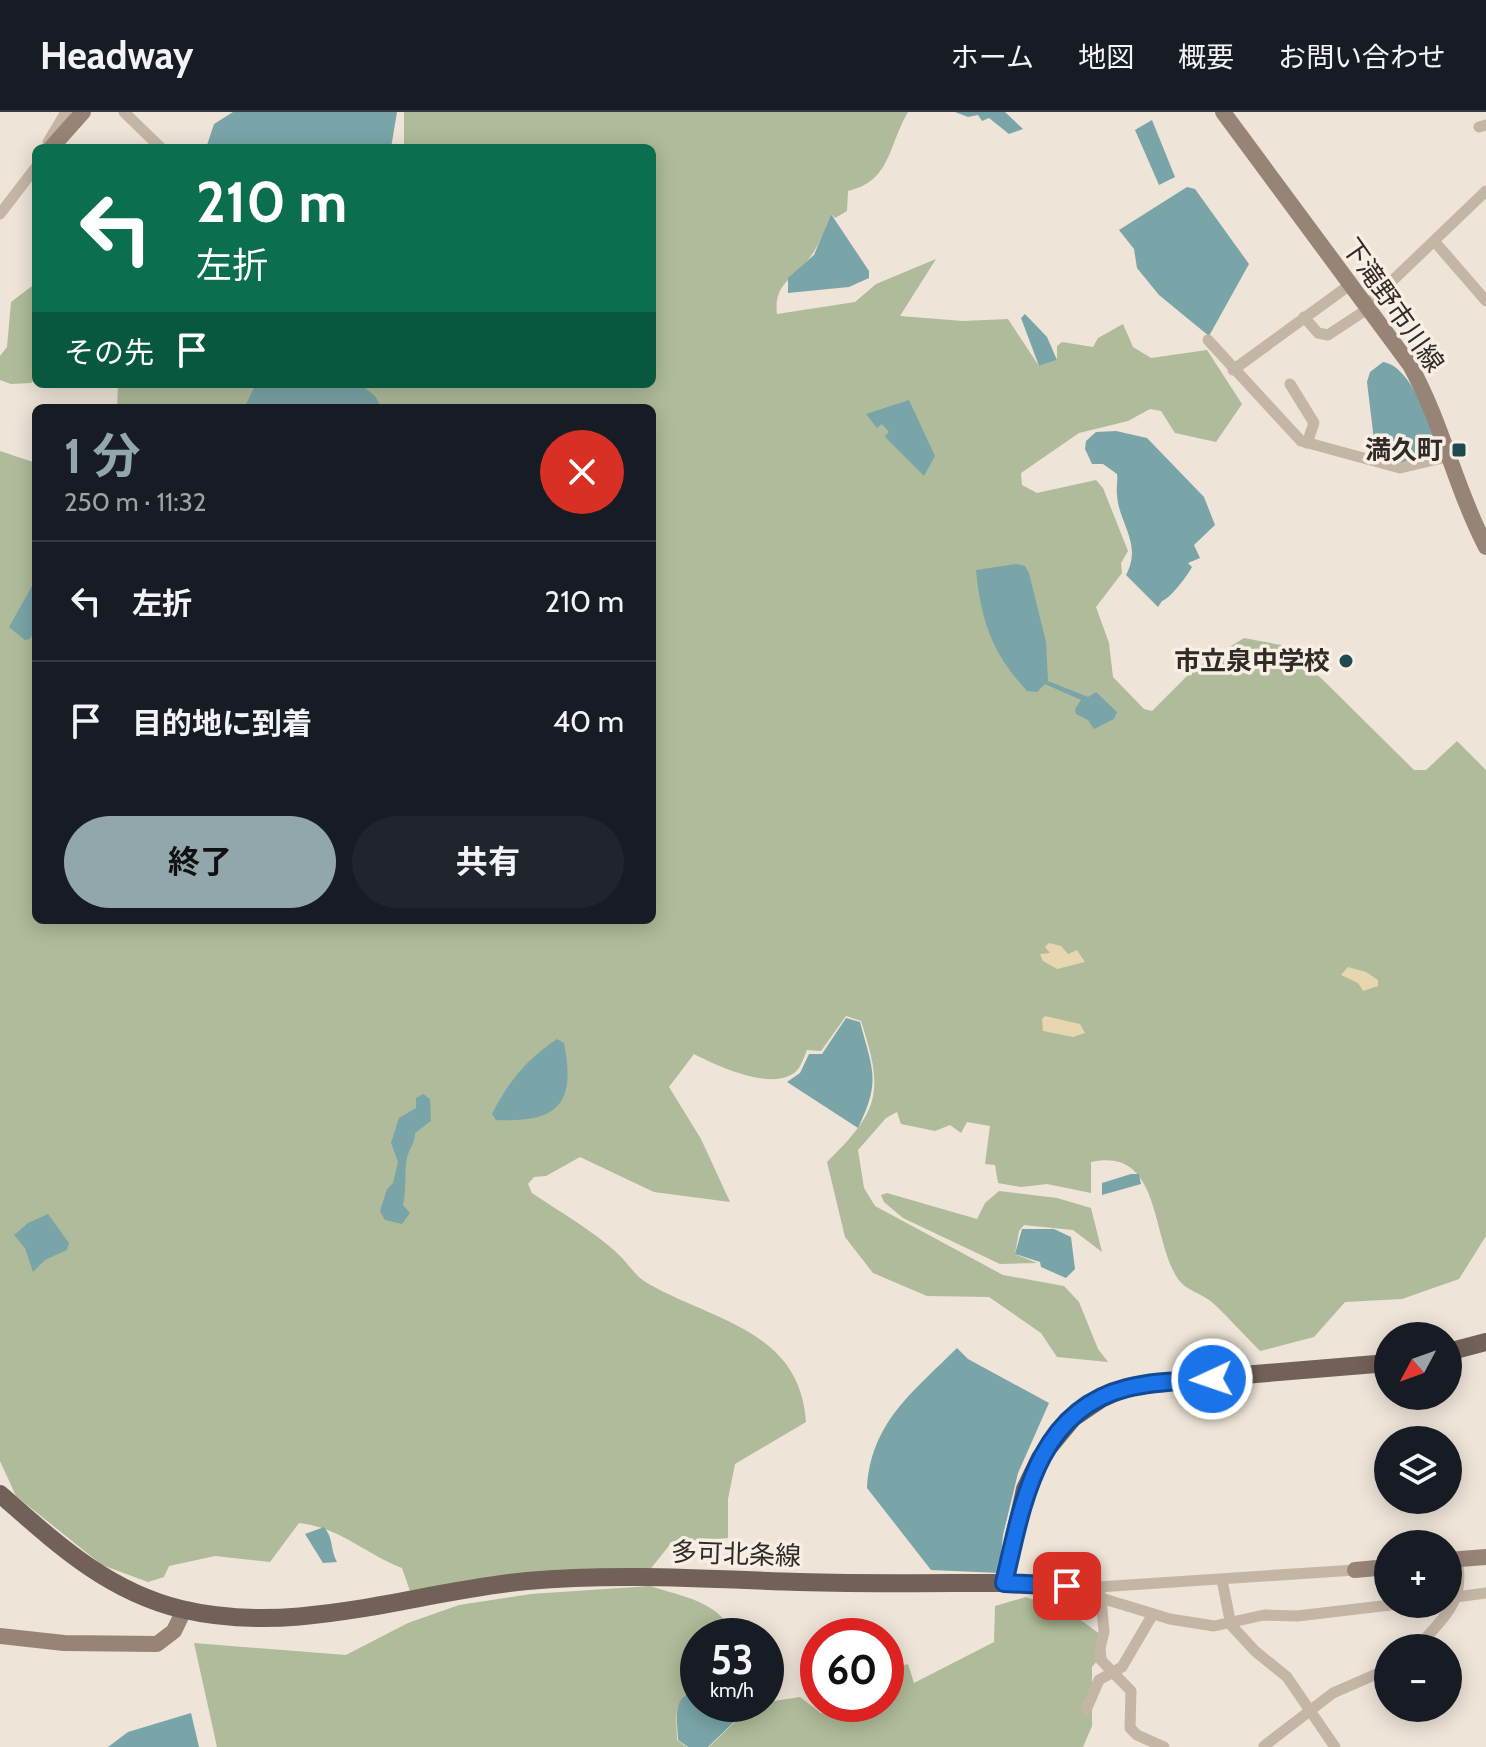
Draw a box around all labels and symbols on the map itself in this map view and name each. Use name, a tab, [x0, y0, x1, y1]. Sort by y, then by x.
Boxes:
street label: 下滝野市川線	[1335, 232, 1451, 378]
place label: 満久町	[1365, 434, 1443, 466]
marker: 満久町	[1450, 441, 1468, 459]
place label: 市立泉中学校	[1174, 645, 1330, 677]
marker: 市立泉中学校	[1337, 652, 1355, 670]
north arrow	[1374, 1322, 1462, 1410]
position arrow	[1170, 1337, 1254, 1421]
street label: 多可北条線	[670, 1536, 802, 1572]
pin	[1033, 1552, 1101, 1620]
speed limit sign: 60	[800, 1618, 904, 1722]

